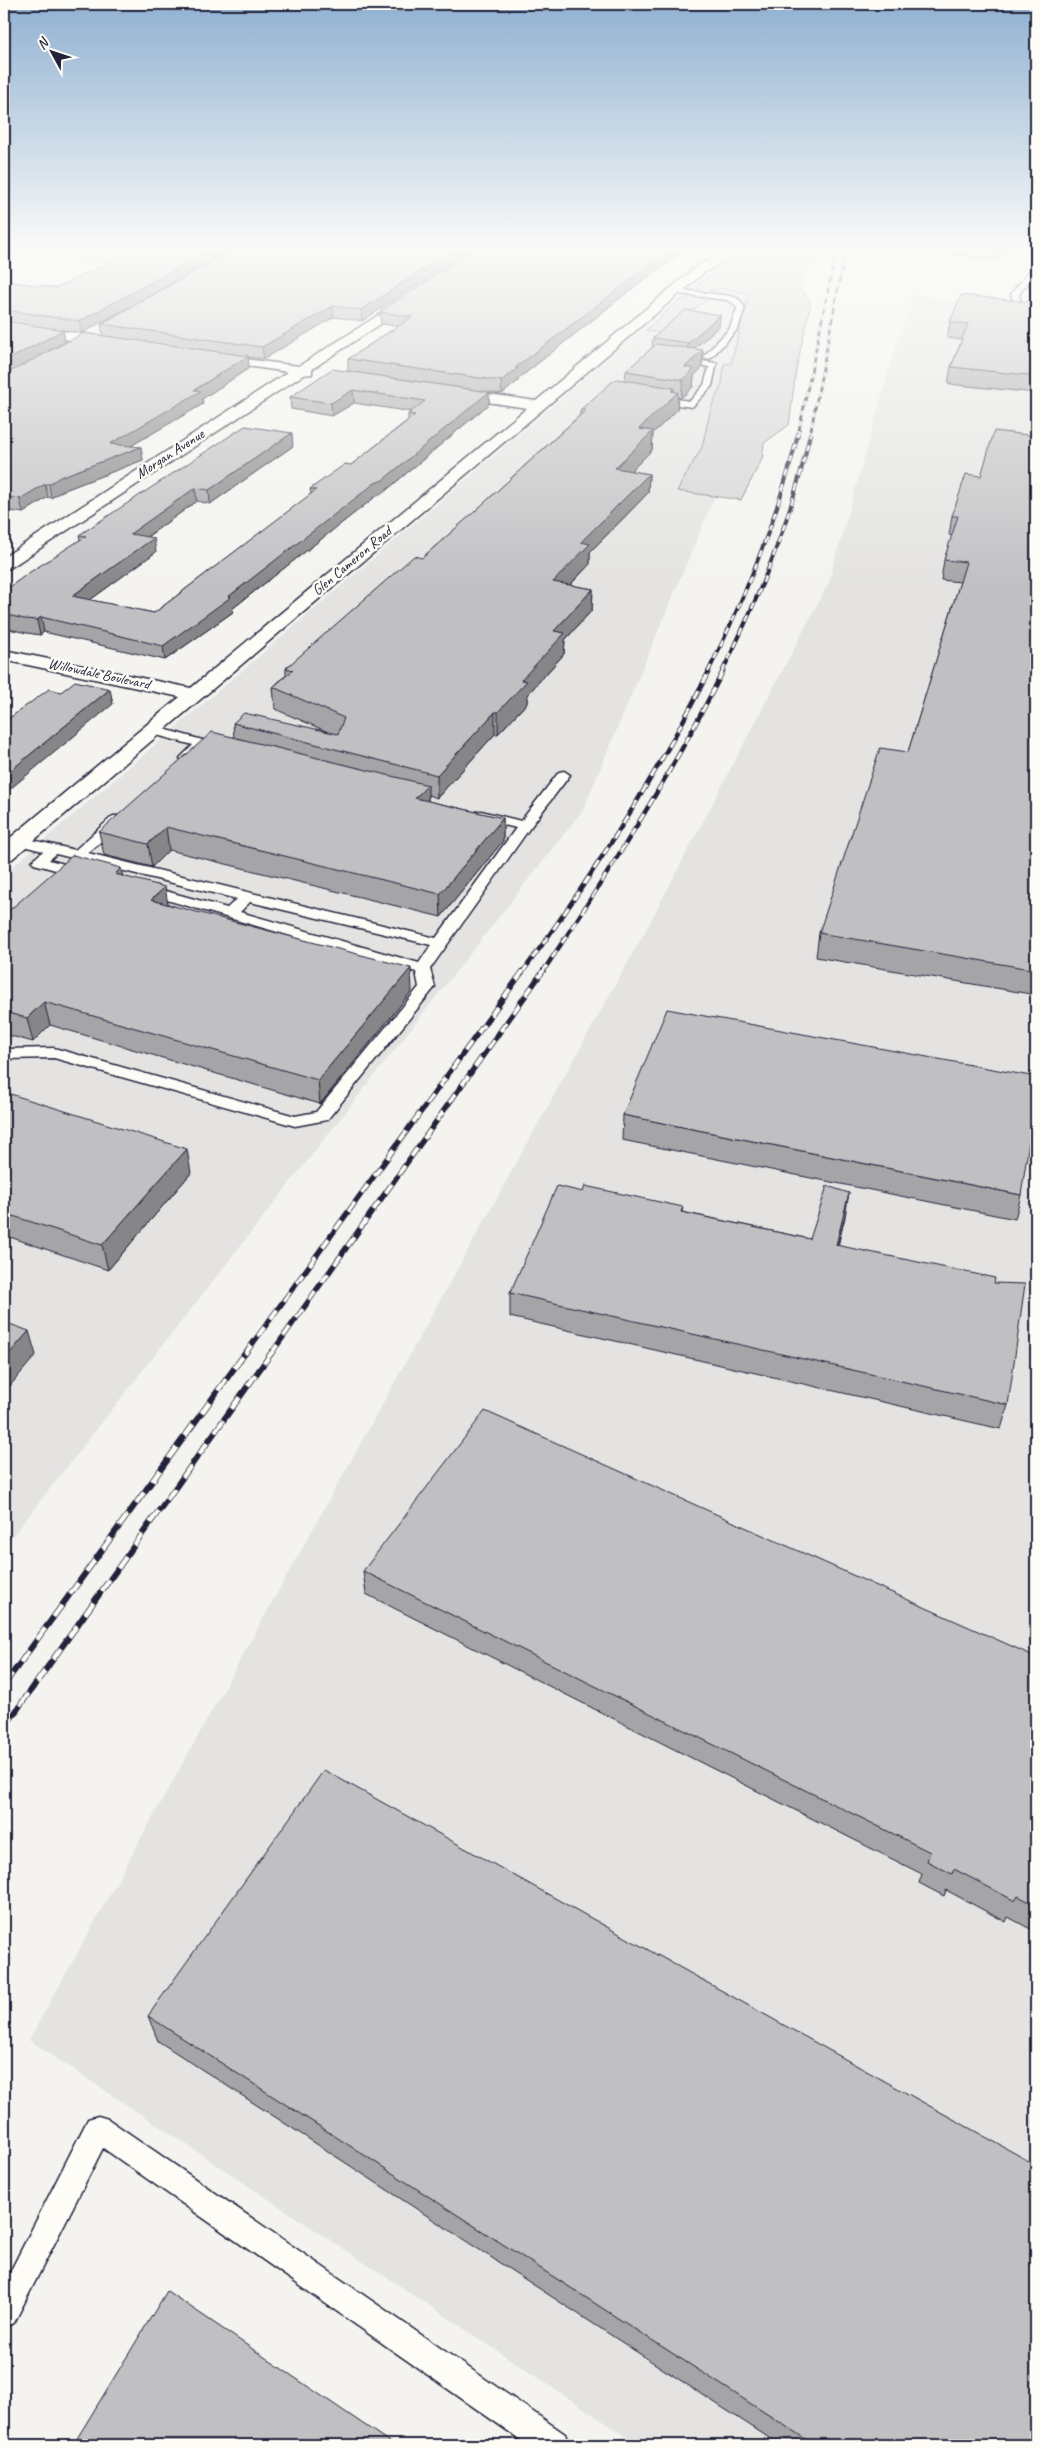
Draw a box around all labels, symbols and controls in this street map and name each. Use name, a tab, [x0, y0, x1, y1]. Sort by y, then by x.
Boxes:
north arrow	[28, 28, 78, 78]
text: N	[33, 33, 53, 53]
street label: Morgan Avenue	[132, 424, 209, 483]
street label: Glen Cameron Road	[308, 521, 397, 600]
street label: Willowdale Boulevard	[46, 654, 154, 694]

